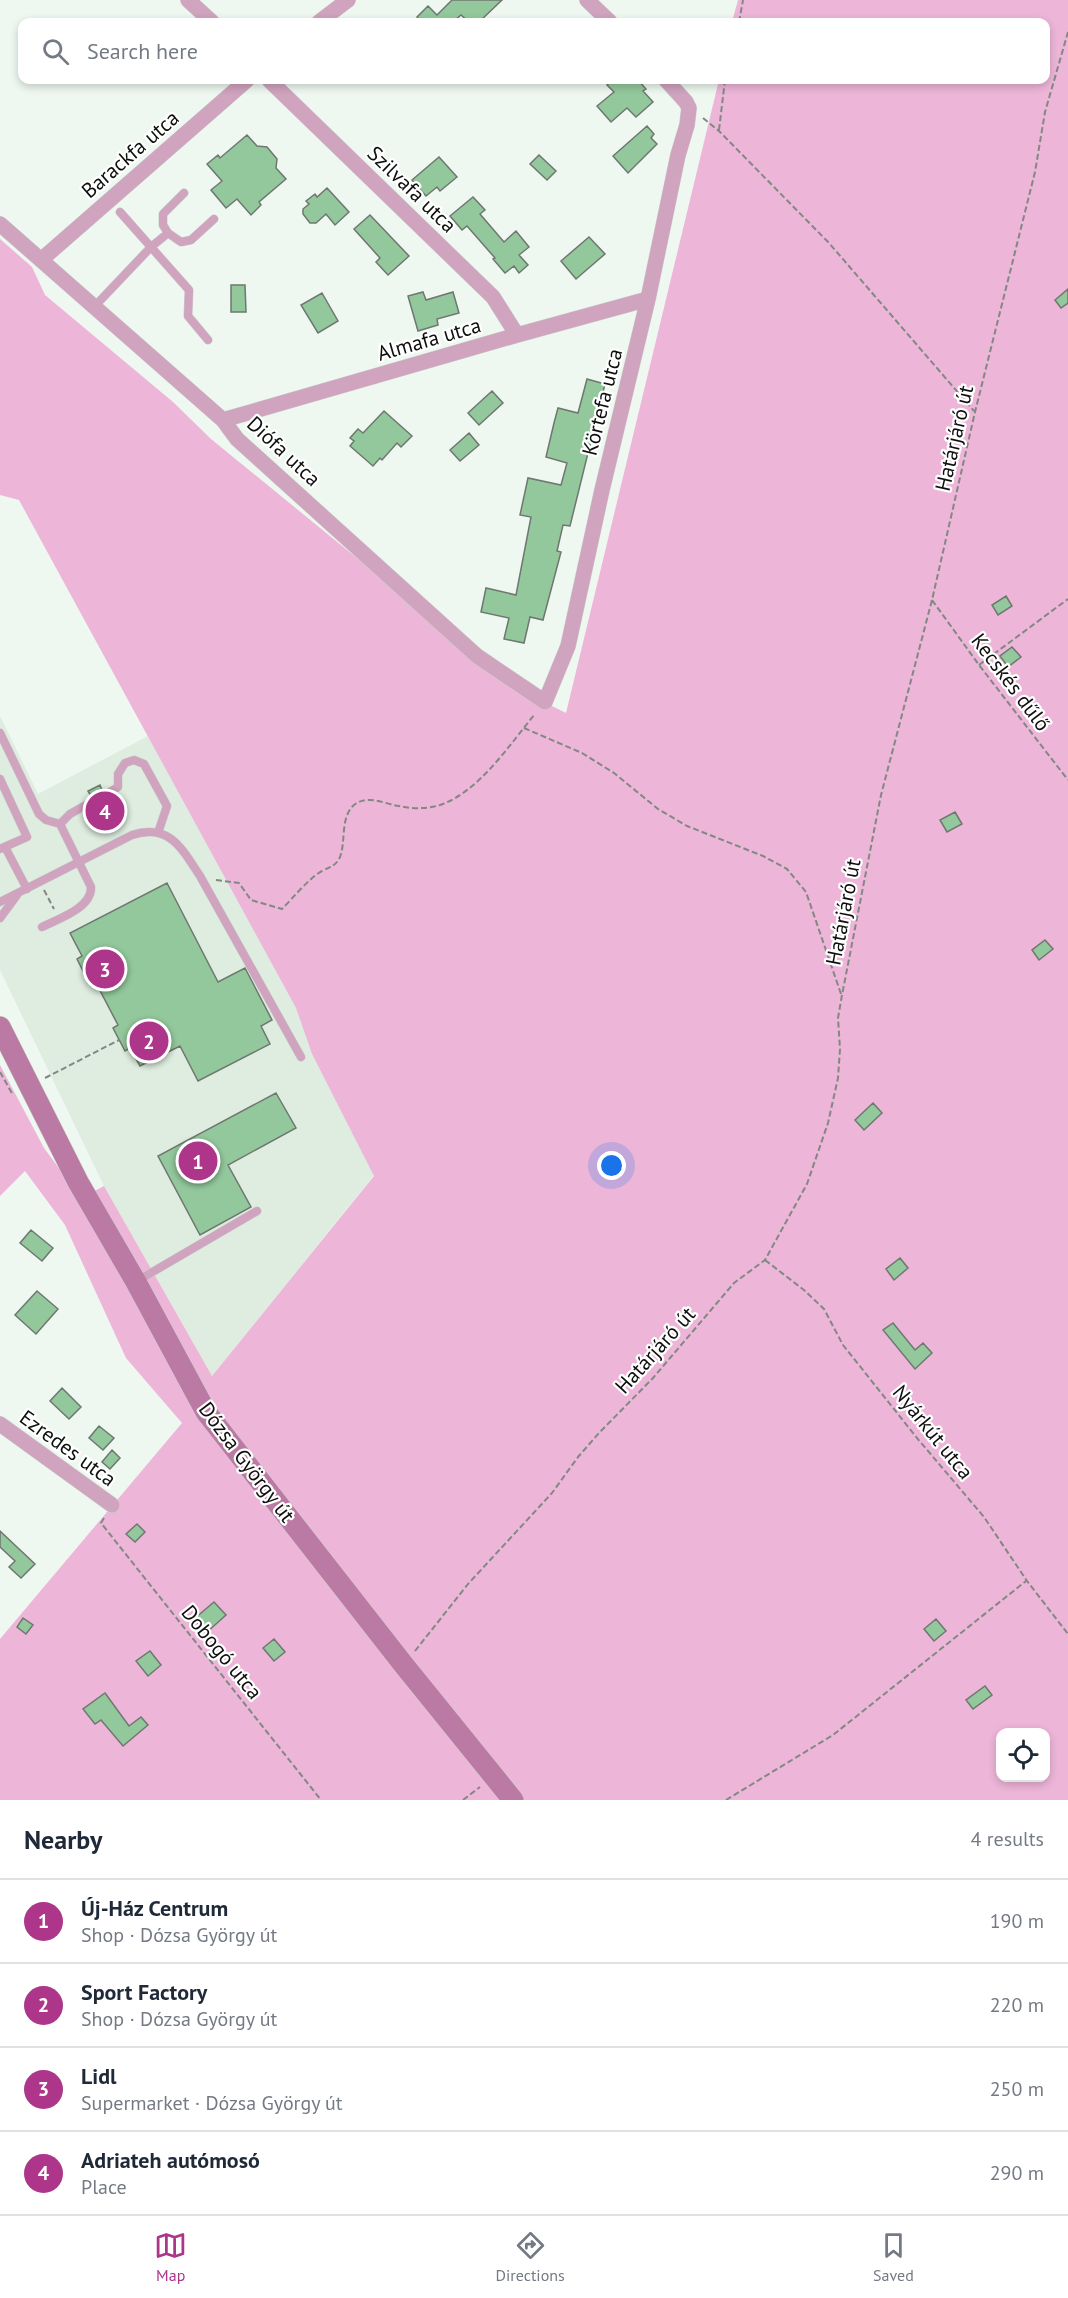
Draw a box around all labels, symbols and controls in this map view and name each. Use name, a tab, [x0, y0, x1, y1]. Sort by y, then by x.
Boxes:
search box	[18, 18, 1050, 84]
icon: search	[39, 35, 72, 68]
text: Search here	[87, 37, 198, 65]
street label: Barackfa utca	[76, 104, 184, 204]
street label: Szilvafa utca	[362, 140, 462, 238]
street label: Almafa utca	[374, 311, 484, 367]
street label: Körtefa utca	[576, 346, 628, 458]
street label: Határjáró út	[929, 383, 979, 493]
street label: Diófa utca	[241, 410, 327, 492]
street label: Kecskés dűlő	[965, 628, 1057, 736]
pin: 4	[86, 788, 124, 834]
street label: Határjáró út	[819, 857, 867, 967]
pin: 3	[86, 946, 124, 992]
pin: 2	[130, 1018, 168, 1064]
pin: 1	[178, 1138, 218, 1184]
your location	[597, 1151, 626, 1180]
street label: Határjáró út	[609, 1301, 701, 1399]
street label: Nyárkút utca	[887, 1379, 979, 1485]
street label: Dózsa György út	[193, 1396, 301, 1528]
street label: Ezredes utca	[14, 1404, 122, 1492]
street label: Dobogó utca	[176, 1599, 268, 1705]
map controls	[996, 1728, 1050, 1782]
button: locate	[996, 1728, 1050, 1782]
text: Nearby	[24, 1823, 102, 1856]
text: 4 results	[971, 1826, 1044, 1852]
text: Új-Ház Centrum	[81, 1894, 228, 1922]
text: 1	[38, 1908, 49, 1934]
text: 190 m	[990, 1908, 1044, 1934]
text: Shop · Dózsa György út	[81, 1922, 277, 1948]
text: Sport Factory	[81, 1978, 207, 2006]
text: 2	[38, 1992, 49, 2018]
text: 220 m	[990, 1992, 1044, 2018]
text: Shop · Dózsa György út	[81, 2006, 277, 2032]
text: Lidl	[81, 2062, 117, 2090]
text: 3	[38, 2076, 49, 2102]
text: 250 m	[990, 2076, 1044, 2102]
text: Supermarket · Dózsa György út	[81, 2090, 343, 2116]
text: Adriateh autómosó	[81, 2146, 260, 2174]
text: 4	[38, 2160, 49, 2186]
text: 290 m	[990, 2160, 1044, 2186]
text: Place	[81, 2174, 127, 2200]
tab: Map	[154, 2229, 187, 2285]
tab: Directions	[496, 2229, 565, 2285]
tab: Saved	[873, 2229, 914, 2285]

